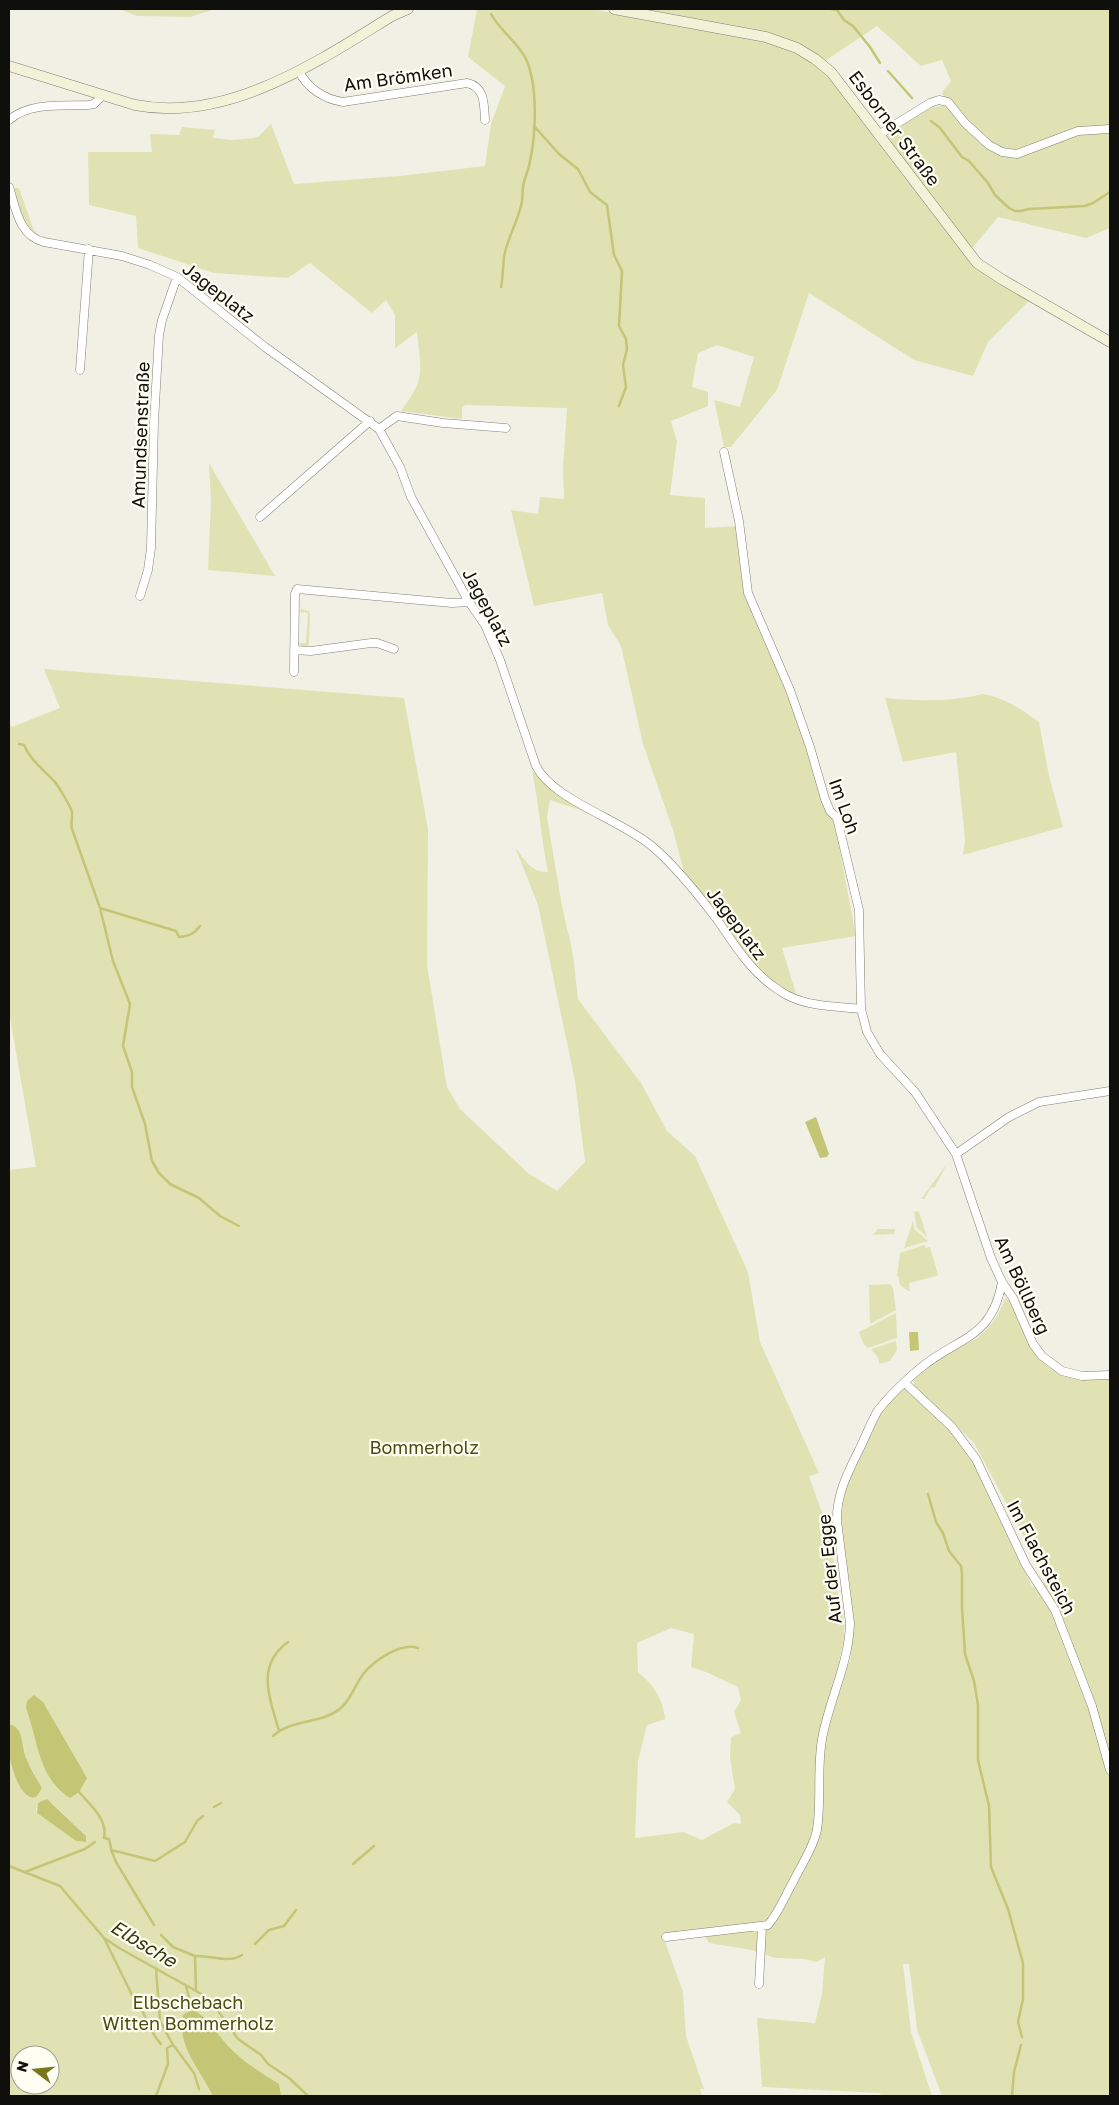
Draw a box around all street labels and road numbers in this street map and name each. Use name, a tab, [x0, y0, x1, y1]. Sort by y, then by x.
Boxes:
street label: Am Brömken	[342, 58, 454, 96]
street label: Esborner Straße	[844, 66, 946, 190]
street label: Jageplatz	[179, 257, 259, 327]
street label: Amundsenstraße	[126, 361, 154, 509]
street label: Jageplatz	[458, 564, 518, 650]
street label: Im Loh	[825, 775, 865, 837]
street label: Jageplatz	[703, 882, 771, 964]
street label: Am Böllberg	[991, 1232, 1055, 1338]
street label: Im Flachsteich	[1003, 1496, 1081, 1618]
street label: Auf der Egge	[812, 1513, 846, 1625]

